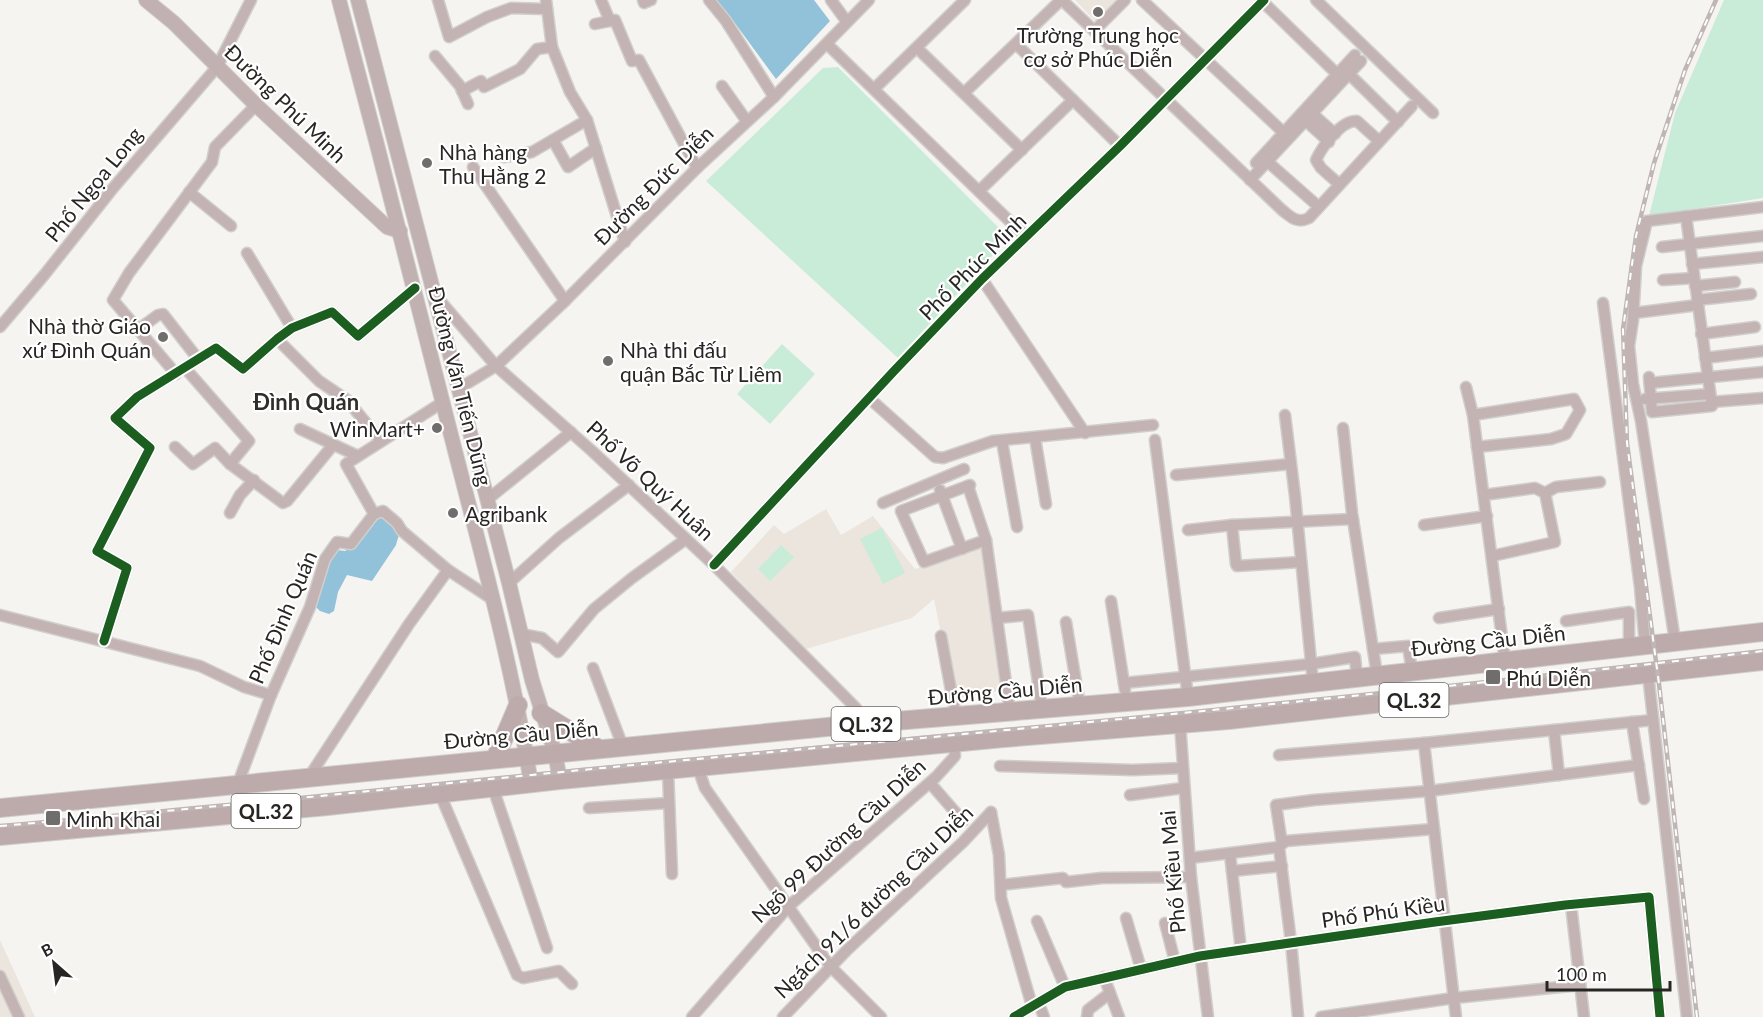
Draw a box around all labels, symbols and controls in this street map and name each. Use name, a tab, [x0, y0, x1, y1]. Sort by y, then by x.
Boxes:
marker: Trường Trung học cơ sở Phúc Diễn	[1091, 5, 1105, 19]
place label: Trường Trung học cơ sở Phúc Diễn	[1017, 22, 1179, 71]
street label: Đường Phú Minh	[220, 39, 352, 167]
street label: Đường Đức Diễn	[588, 120, 718, 250]
street label: Phố Ngọa Long	[39, 122, 147, 246]
place label: Nhà hàng Thu Hằng 2	[439, 139, 546, 188]
marker: Nhà hàng Thu Hằng 2	[420, 156, 434, 170]
street label: Phố Phúc Minh	[913, 207, 1031, 325]
street label: Đường Văn Tiến Dũng	[424, 284, 498, 488]
place label: Nhà thờ Giáo xứ Đình Quán	[22, 313, 151, 362]
marker: Nhà thờ Giáo xứ Đình Quán	[156, 330, 170, 344]
place label: Nhà thi đấu quận Bắc Từ Liêm	[620, 337, 782, 386]
marker: Nhà thi đấu quận Bắc Từ Liêm	[601, 354, 615, 368]
district label: Đình Quán	[252, 388, 359, 415]
street label: Phố Võ Quý Huân	[582, 415, 720, 545]
place label: WinMart+	[330, 416, 425, 441]
marker: WinMart+	[430, 421, 444, 435]
place label: Agribank	[465, 501, 548, 526]
marker: Agribank	[446, 506, 460, 520]
street label: Phố Đình Quán	[243, 547, 321, 687]
street label: Đường Cầu Diễn	[1410, 619, 1566, 661]
place label: Phú Diễn	[1506, 665, 1591, 690]
marker: Phú Diễn	[1484, 668, 1502, 686]
street label: Đường Cầu Diễn	[927, 671, 1083, 709]
road number: QL.32	[1380, 683, 1448, 717]
road number: QL.32	[832, 707, 900, 741]
street label: Đường Cầu Diễn	[443, 715, 599, 753]
street label: Ngõ 99 Đường Cầu Diễn	[746, 753, 930, 927]
road number: QL.32	[232, 794, 300, 828]
street label: Ngách 91/6 đường Cầu Diễn	[768, 799, 978, 1003]
place label: Minh Khai	[66, 806, 160, 831]
marker: Minh Khai	[44, 809, 62, 827]
street label: Phố Kiều Mai	[1154, 809, 1190, 935]
street label: Phố Phú Kiều	[1320, 890, 1446, 932]
north arrow	[24, 933, 84, 993]
text: B	[38, 938, 56, 960]
scale bar	[1547, 954, 1670, 992]
text: 100 m	[1556, 963, 1607, 985]

